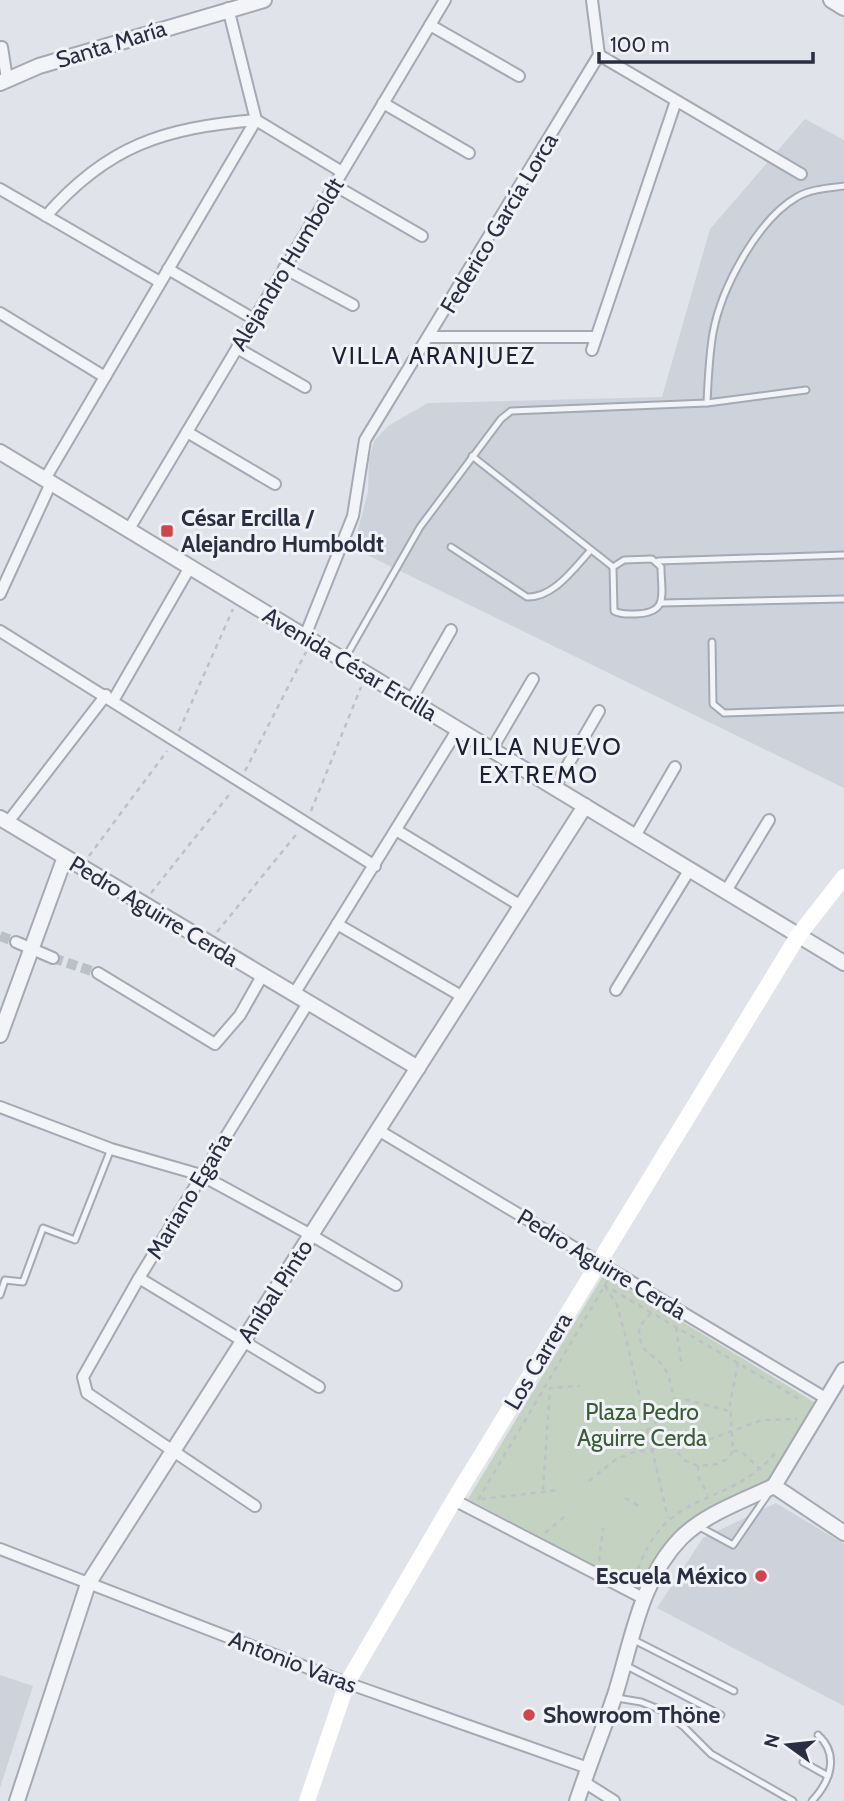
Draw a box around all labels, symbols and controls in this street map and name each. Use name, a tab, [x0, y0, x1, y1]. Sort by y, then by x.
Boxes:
street label: Santa María	[52, 14, 170, 74]
scale bar	[599, 21, 812, 65]
text: 100 m	[610, 32, 669, 57]
street label: Federico García Lorca	[434, 128, 564, 318]
street label: Alejandro Humboldt	[224, 172, 350, 356]
district label: VILLA ARANJUEZ	[332, 341, 536, 370]
place label: César Ercilla / Alejandro Humboldt	[181, 504, 384, 558]
marker: César Ercilla / Alejandro Humboldt	[159, 523, 175, 539]
street label: Avenida César Ercilla	[258, 601, 442, 727]
district label: VILLA NUEVO EXTREMO	[455, 732, 623, 789]
street label: Pedro Aguirre Cerda	[64, 850, 244, 972]
street label: Mariano Egaña	[140, 1128, 238, 1264]
street label: Pedro Aguirre Cerda	[512, 1203, 692, 1325]
street label: Aníbal Pinto	[231, 1234, 319, 1348]
street label: Los Carrera	[498, 1307, 578, 1415]
park label: Plaza Pedro Aguirre Cerda	[577, 1398, 707, 1452]
place label: Escuela México	[596, 1562, 747, 1590]
marker: Escuela México	[753, 1568, 769, 1584]
street label: Antonio Varas	[225, 1625, 361, 1699]
place label: Showroom Thöne	[543, 1701, 720, 1729]
marker: Showroom Thöne	[521, 1707, 537, 1723]
north arrow	[753, 1710, 823, 1780]
text: N	[759, 1731, 785, 1750]

